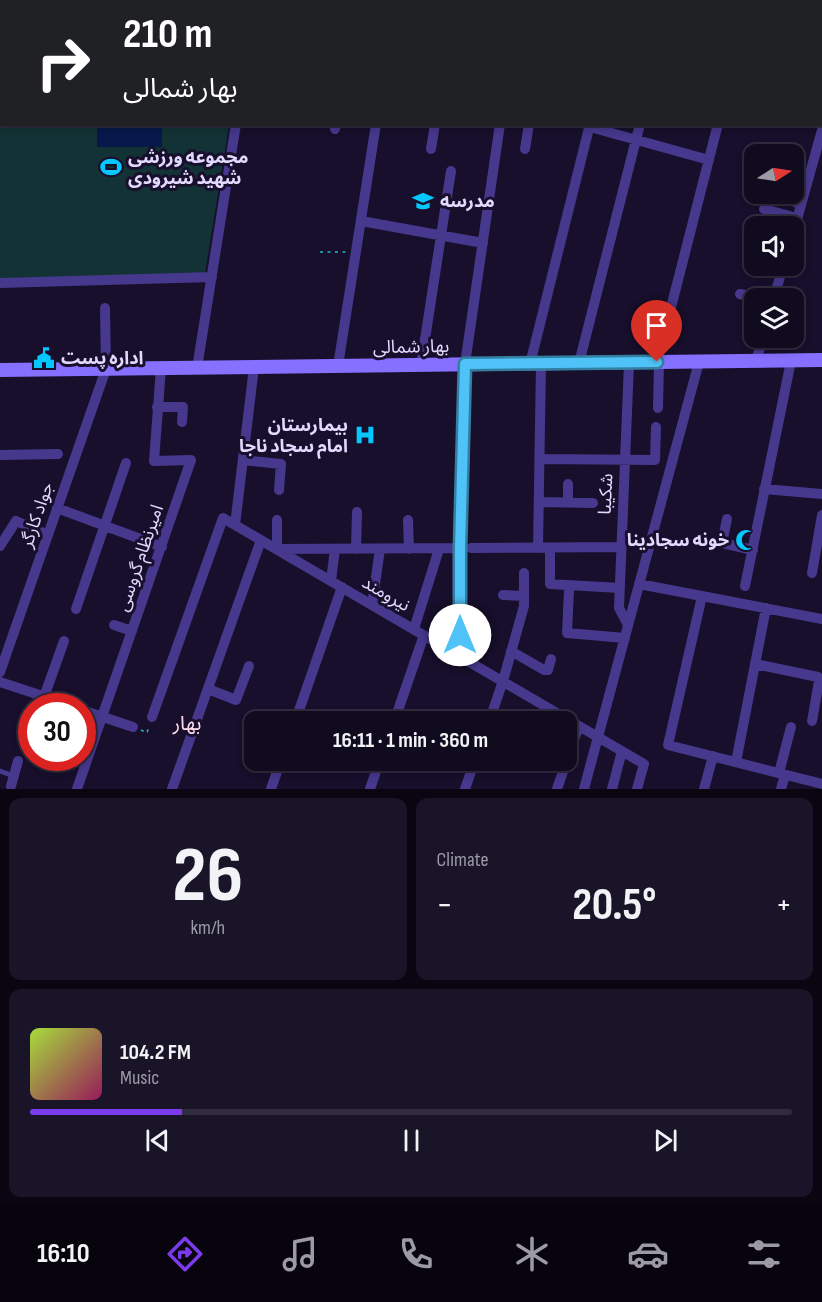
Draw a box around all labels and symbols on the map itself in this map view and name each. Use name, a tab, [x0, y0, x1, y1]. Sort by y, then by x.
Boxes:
north arrow	[744, 144, 804, 204]
place label: مجموعه ورزشی شهید شیرودی	[128, 147, 248, 189]
sports icon: مجموعه ورزشی شهید شیرودی	[99, 155, 123, 179]
school or university icon: مدرسه	[411, 189, 435, 213]
place label: مدرسه	[440, 191, 495, 212]
pin	[631, 300, 682, 362]
street label: بهار شمالی	[373, 336, 449, 358]
public building icon: اداره پست	[32, 346, 56, 370]
place label: اداره پست	[61, 348, 143, 369]
place label: بیمارستان امام سجاد ناجا	[239, 415, 348, 459]
hospital icon: بیمارستان امام سجاد ناجا	[353, 423, 377, 447]
street label: شکیبا	[594, 473, 618, 515]
street label: جواد کارگر	[16, 479, 58, 551]
street label: امیرنظام گروسی	[112, 502, 171, 615]
mosque icon: خونه سجادینا	[734, 528, 758, 552]
place label: خونه سجادینا	[627, 530, 729, 551]
street label: نیرومند	[358, 572, 414, 616]
position arrow	[428, 603, 492, 667]
speed limit sign: 30	[18, 693, 96, 771]
district label: بهار	[172, 712, 201, 736]

